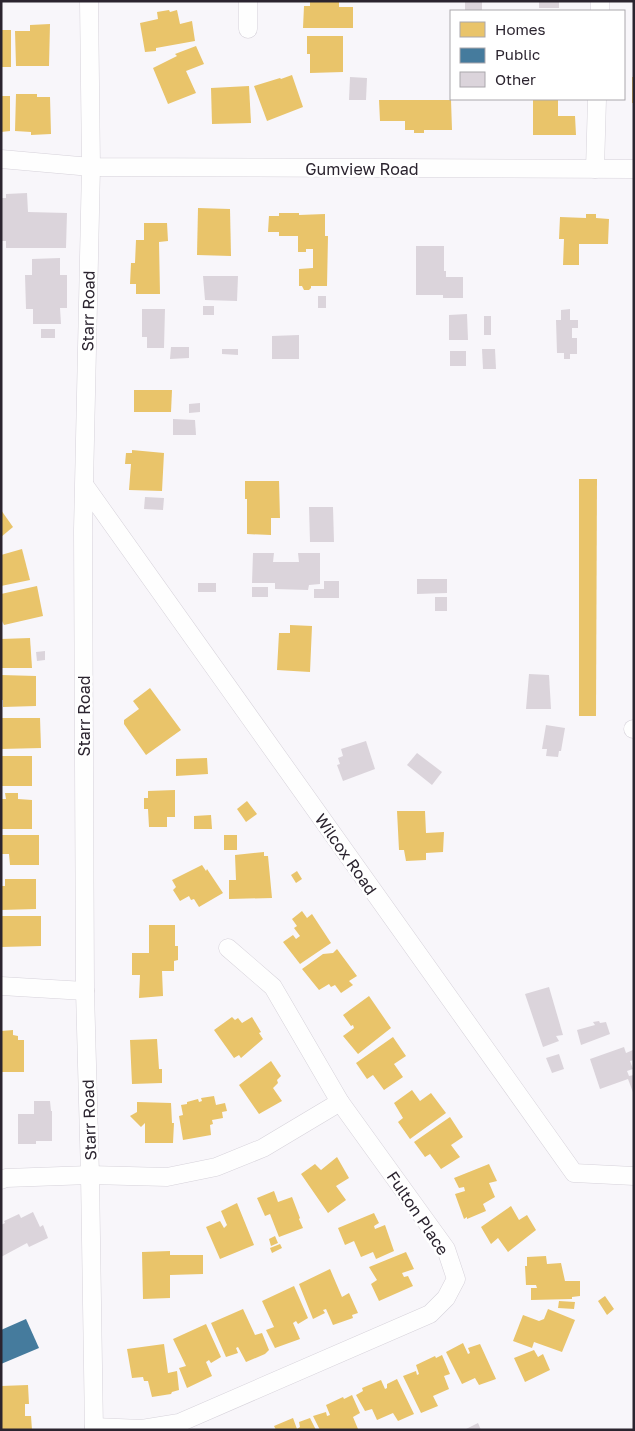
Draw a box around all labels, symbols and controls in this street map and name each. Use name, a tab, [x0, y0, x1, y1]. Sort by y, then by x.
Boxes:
legend	[450, 10, 625, 100]
text: Homes	[495, 20, 545, 38]
text: Public	[495, 45, 540, 63]
text: Other	[495, 70, 536, 88]
street label: Gumview Road	[305, 159, 419, 179]
street label: Starr Road	[77, 270, 99, 352]
street label: Starr Road	[74, 675, 94, 757]
street label: Wilcox Road	[311, 810, 381, 898]
street label: Starr Road	[78, 1079, 100, 1161]
street label: Fulton Place	[383, 1167, 453, 1259]

